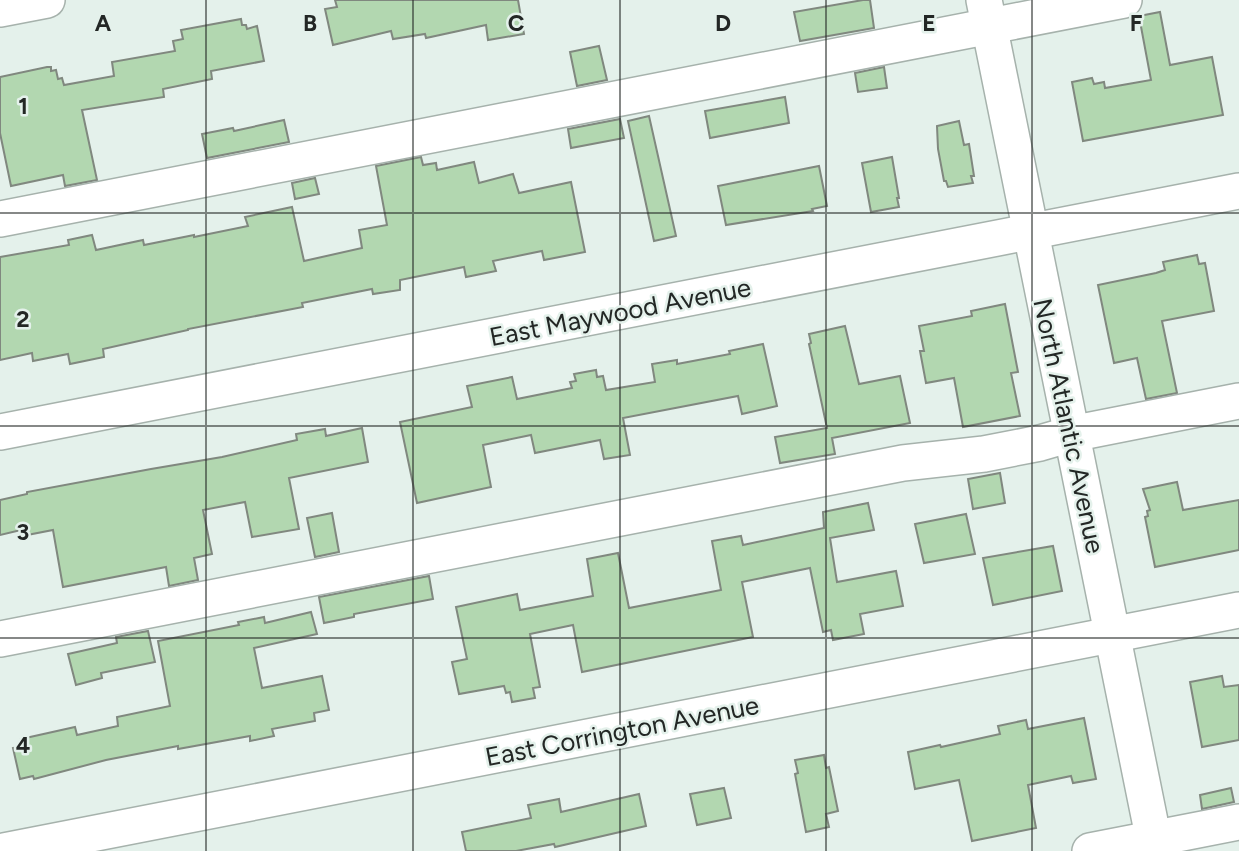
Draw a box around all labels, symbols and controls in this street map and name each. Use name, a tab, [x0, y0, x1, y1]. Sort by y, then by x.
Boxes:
text: A	[95, 9, 112, 37]
text: B	[303, 9, 317, 37]
text: C	[508, 9, 525, 37]
text: D	[715, 9, 731, 37]
text: E	[922, 9, 936, 37]
text: F	[1130, 9, 1143, 37]
text: 1	[18, 92, 28, 120]
street label: East Maywood Avenue	[487, 271, 753, 353]
street label: North Atlantic Avenue	[1026, 296, 1112, 556]
text: 2	[16, 305, 30, 333]
text: 3	[17, 518, 29, 546]
street label: East Corrington Avenue	[483, 689, 761, 773]
text: 4	[16, 731, 30, 759]

